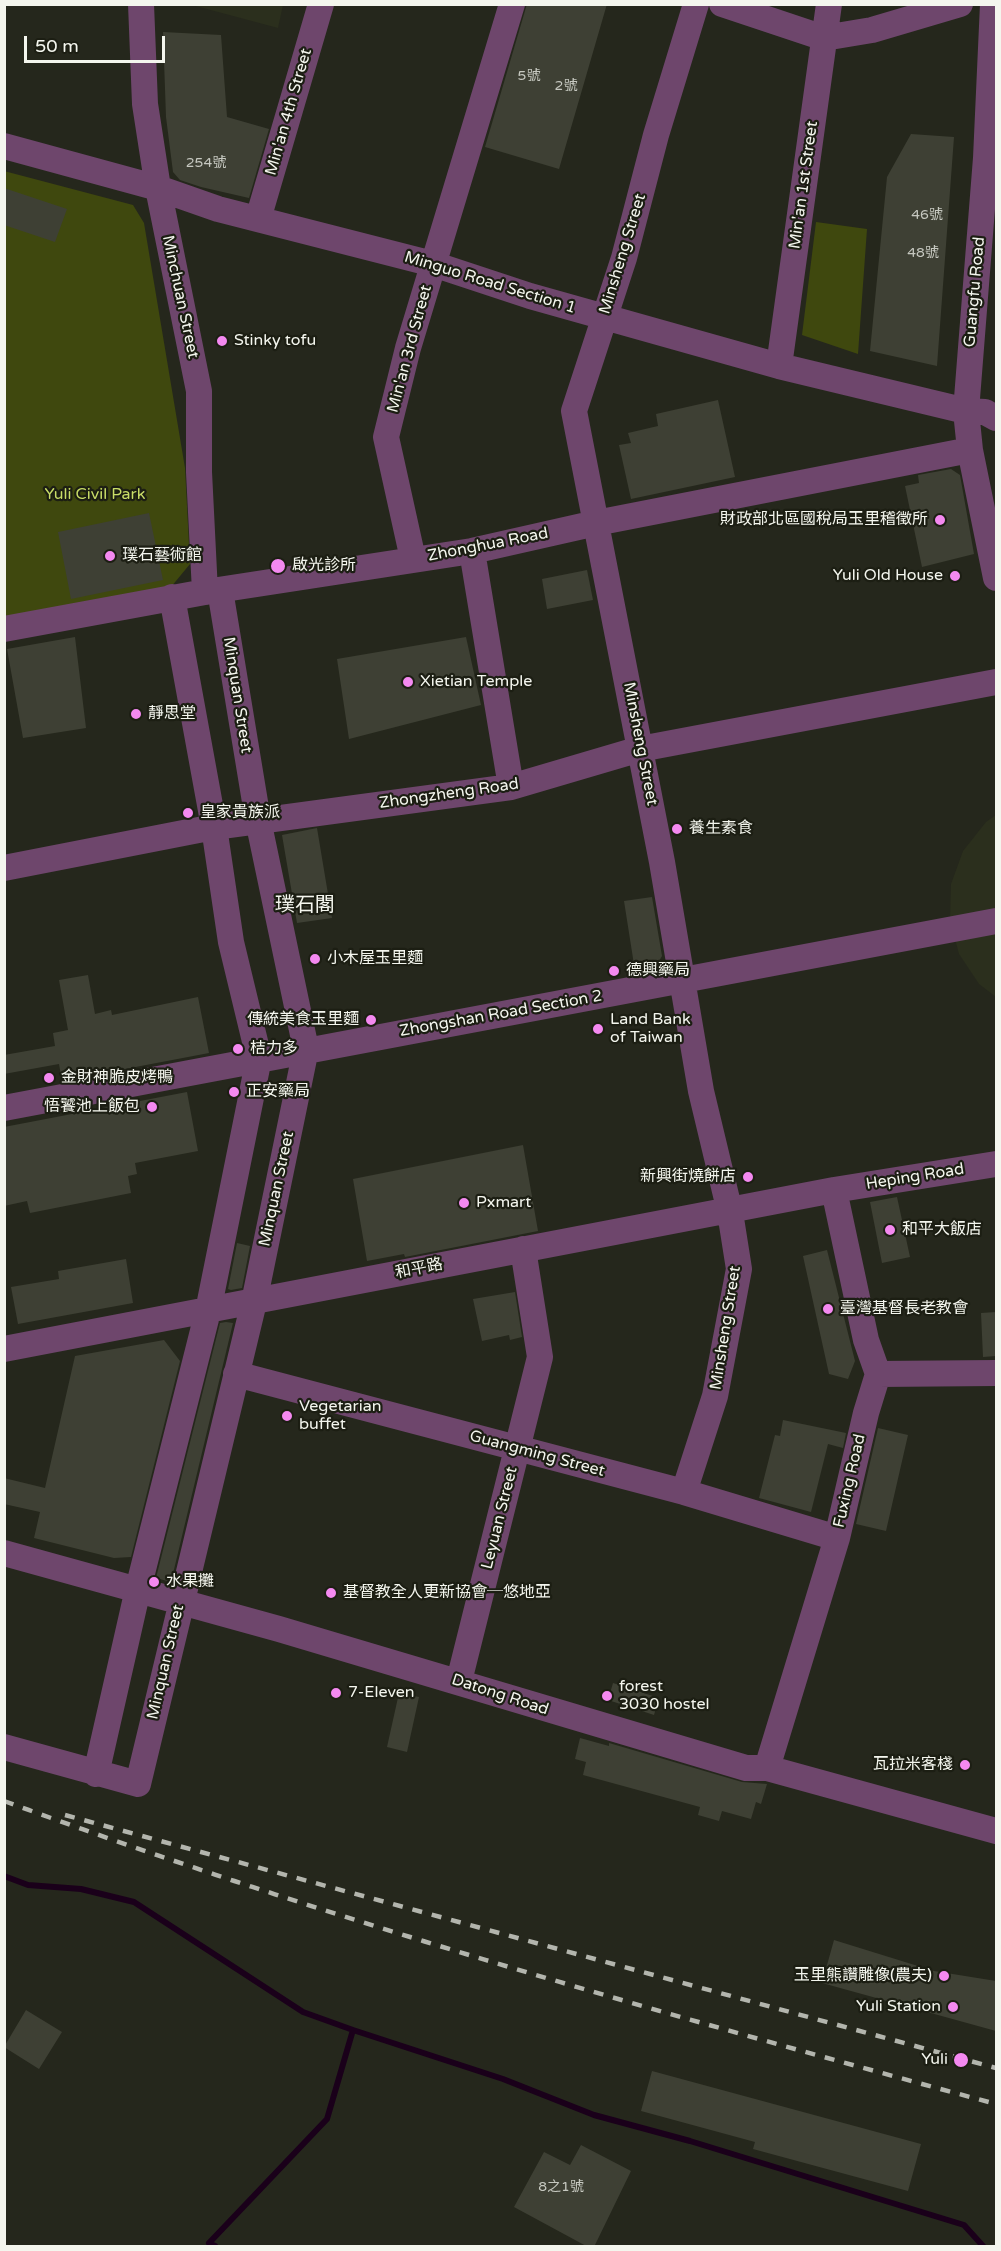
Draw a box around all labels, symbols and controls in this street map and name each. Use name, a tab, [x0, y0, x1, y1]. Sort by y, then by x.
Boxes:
scale bar	[27, 24, 168, 62]
text: 50 m	[35, 35, 79, 57]
street label: Min'an 4th Street	[262, 46, 316, 178]
house number: 5號	[518, 68, 540, 84]
house number: 2號	[555, 78, 577, 94]
street label: Min'an 1st Street	[786, 120, 822, 250]
house number: 254號	[186, 155, 226, 171]
street label: Minsheng Street	[596, 191, 650, 317]
house number: 46號	[911, 207, 943, 223]
street label: Minchuan Street	[158, 234, 202, 360]
street label: Guangfu Road	[961, 236, 989, 348]
house number: 48號	[907, 245, 939, 261]
street label: Minguo Road Section 1	[402, 248, 578, 318]
street label: Min'an 3rd Street	[384, 283, 436, 415]
place label: Stinky tofu	[234, 331, 316, 351]
marker: Stinky tofu	[215, 334, 229, 348]
park label: Yuli Civil Park	[45, 485, 145, 505]
place label: 財政部北區國稅局玉里稽徵所	[720, 510, 928, 530]
marker: 財政部北區國稅局玉里稽徵所	[933, 513, 947, 527]
street label: Zhonghua Road	[426, 524, 550, 566]
place label: 璞石藝術館	[122, 546, 202, 566]
marker: 璞石藝術館	[103, 549, 117, 563]
place label: 啟光診所	[292, 556, 356, 576]
marker: 啟光診所	[269, 557, 287, 575]
place label: Yuli Old House	[833, 566, 943, 586]
marker: Yuli Old House	[948, 569, 962, 583]
street label: Minquan Street	[218, 635, 256, 755]
place label: Xietian Temple	[420, 672, 532, 692]
marker: Xietian Temple	[401, 675, 415, 689]
street label: Minsheng Street	[619, 681, 661, 807]
place label: 靜思堂	[148, 704, 196, 724]
marker: 靜思堂	[129, 707, 143, 721]
street label: Zhongzheng Road	[378, 775, 520, 813]
place label: 皇家貴族派	[200, 803, 280, 823]
marker: 皇家貴族派	[181, 806, 195, 820]
place label: 養生素食	[689, 819, 753, 839]
marker: 養生素食	[670, 822, 684, 836]
district label: 璞石閣	[275, 894, 335, 918]
place label: 小木屋玉里麵	[327, 949, 423, 969]
marker: 小木屋玉里麵	[308, 952, 322, 966]
place label: 德興藥局	[626, 961, 690, 981]
marker: 德興藥局	[607, 964, 621, 978]
street label: Zhongshan Road Section 2	[398, 987, 604, 1041]
place label: 傳統美食玉里麵	[247, 1010, 359, 1030]
place label: Land Bank of Taiwan	[610, 1010, 691, 1048]
marker: 傳統美食玉里麵	[364, 1013, 378, 1027]
marker: Land Bank of Taiwan	[591, 1022, 605, 1036]
place label: 桔力多	[250, 1039, 298, 1059]
marker: 桔力多	[231, 1042, 245, 1056]
place label: 金財神脆皮烤鴨	[61, 1068, 173, 1088]
marker: 金財神脆皮烤鴨	[42, 1071, 56, 1085]
place label: 正安藥局	[246, 1082, 310, 1102]
marker: 正安藥局	[227, 1085, 241, 1099]
place label: 悟饕池上飯包	[44, 1097, 140, 1117]
marker: 悟饕池上飯包	[145, 1100, 159, 1114]
street label: Minquan Street	[255, 1130, 299, 1248]
street label: Heping Road	[865, 1160, 965, 1194]
place label: 新興街燒餅店	[640, 1167, 736, 1187]
marker: 新興街燒餅店	[741, 1170, 755, 1184]
place label: Pxmart	[476, 1193, 531, 1213]
marker: Pxmart	[457, 1196, 471, 1210]
place label: 和平大飯店	[902, 1220, 982, 1240]
marker: 和平大飯店	[883, 1223, 897, 1237]
street label: 和平路	[394, 1255, 444, 1283]
street label: Minsheng Street	[707, 1265, 745, 1391]
place label: 臺灣基督長老教會	[840, 1299, 968, 1319]
marker: 臺灣基督長老教會	[821, 1302, 835, 1316]
place label: Vegetarian buffet	[299, 1397, 381, 1435]
marker: Vegetarian buffet	[280, 1409, 294, 1423]
street label: Guangming Street	[467, 1427, 607, 1481]
street label: Fuxing Road	[830, 1432, 870, 1530]
street label: Leyuan Street	[478, 1465, 522, 1571]
place label: 水果攤	[166, 1572, 214, 1592]
marker: 水果攤	[147, 1575, 161, 1589]
place label: 基督教全人更新協會─悠地亞	[343, 1583, 551, 1603]
marker: 基督教全人更新協會─悠地亞	[324, 1586, 338, 1600]
street label: Minquan Street	[143, 1603, 189, 1721]
street label: Datong Road	[449, 1670, 551, 1720]
place label: forest 3030 hostel	[619, 1677, 709, 1715]
place label: 7-Eleven	[348, 1683, 415, 1703]
marker: 7-Eleven	[329, 1686, 343, 1700]
marker: forest 3030 hostel	[600, 1689, 614, 1703]
place label: 瓦拉米客棧	[873, 1755, 953, 1775]
marker: 瓦拉米客棧	[958, 1758, 972, 1772]
place label: 玉里熊讚雕像(農夫)	[794, 1966, 932, 1986]
marker: 玉里熊讚雕像(農夫)	[937, 1969, 951, 1983]
place label: Yuli Station	[856, 1997, 941, 2017]
marker: Yuli Station	[946, 2000, 960, 2014]
place label: Yuli	[921, 2050, 948, 2070]
marker: Yuli	[952, 2051, 970, 2069]
house number: 8之1號	[538, 2179, 584, 2195]

